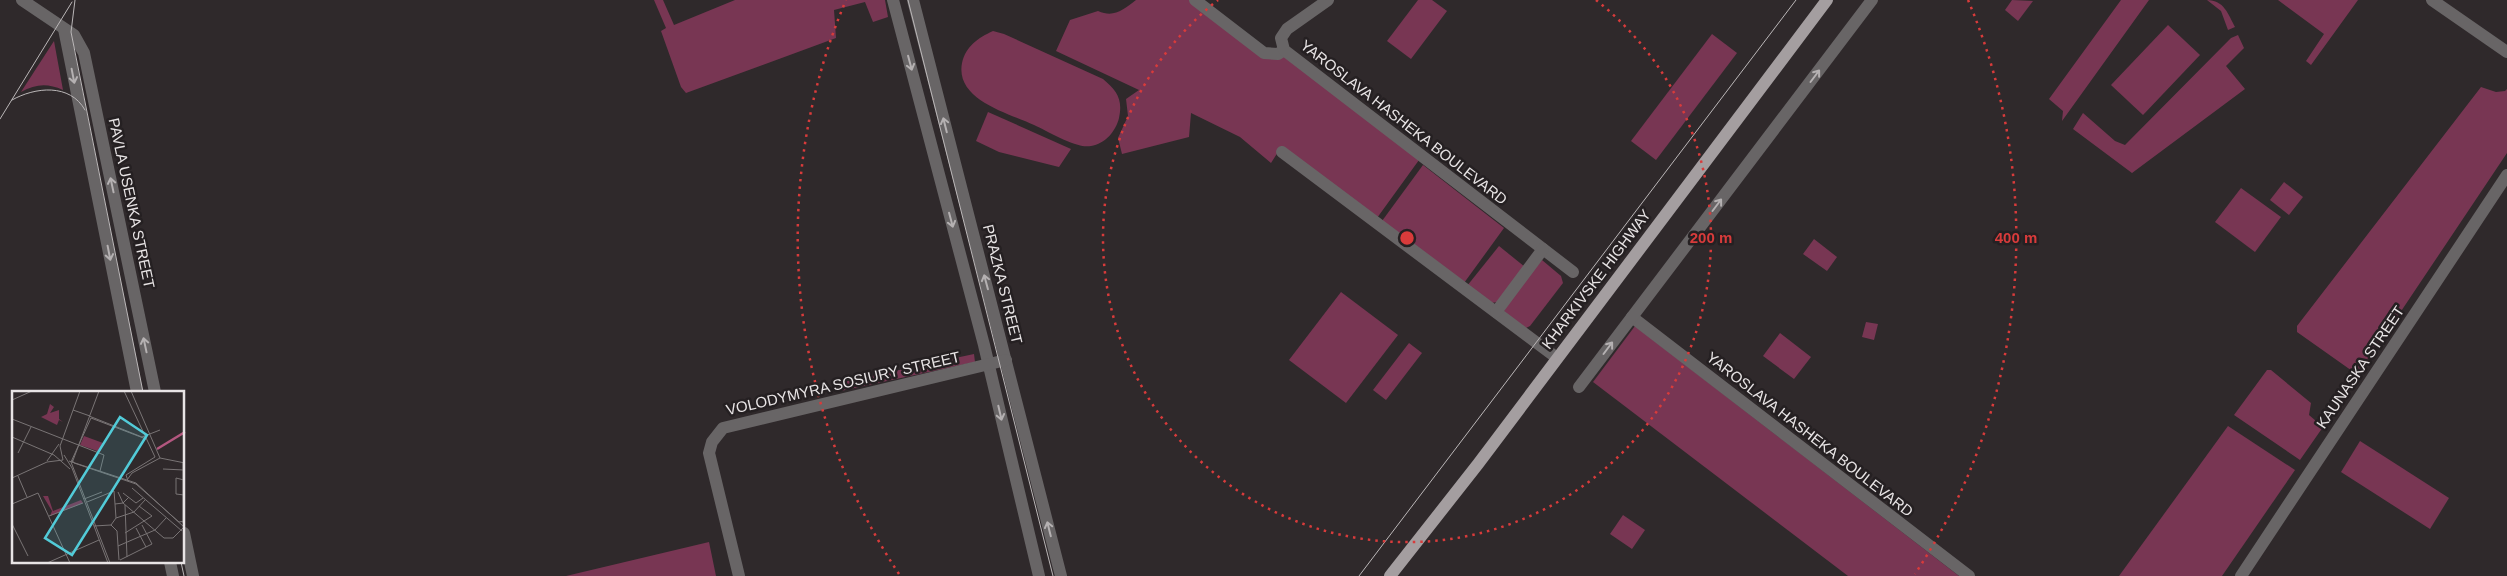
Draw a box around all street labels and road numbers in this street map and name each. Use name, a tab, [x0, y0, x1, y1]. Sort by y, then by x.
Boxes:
street label: YAROSLAVA HASHEKA BOULEVARD	[1297, 36, 1511, 208]
street label: PAVLA USENKA STREET	[106, 116, 158, 290]
street label: KHARKIVSKE HIGHWAY	[1538, 206, 1654, 352]
street label: PRAZKA STREET	[980, 222, 1026, 346]
street label: KAUNASKA STREET	[2313, 302, 2407, 432]
street label: VOLODYMYRA SOSIURY STREET	[724, 348, 962, 418]
street label: YAROSLAVA HASHEKA BOULEVARD	[1703, 348, 1917, 520]

